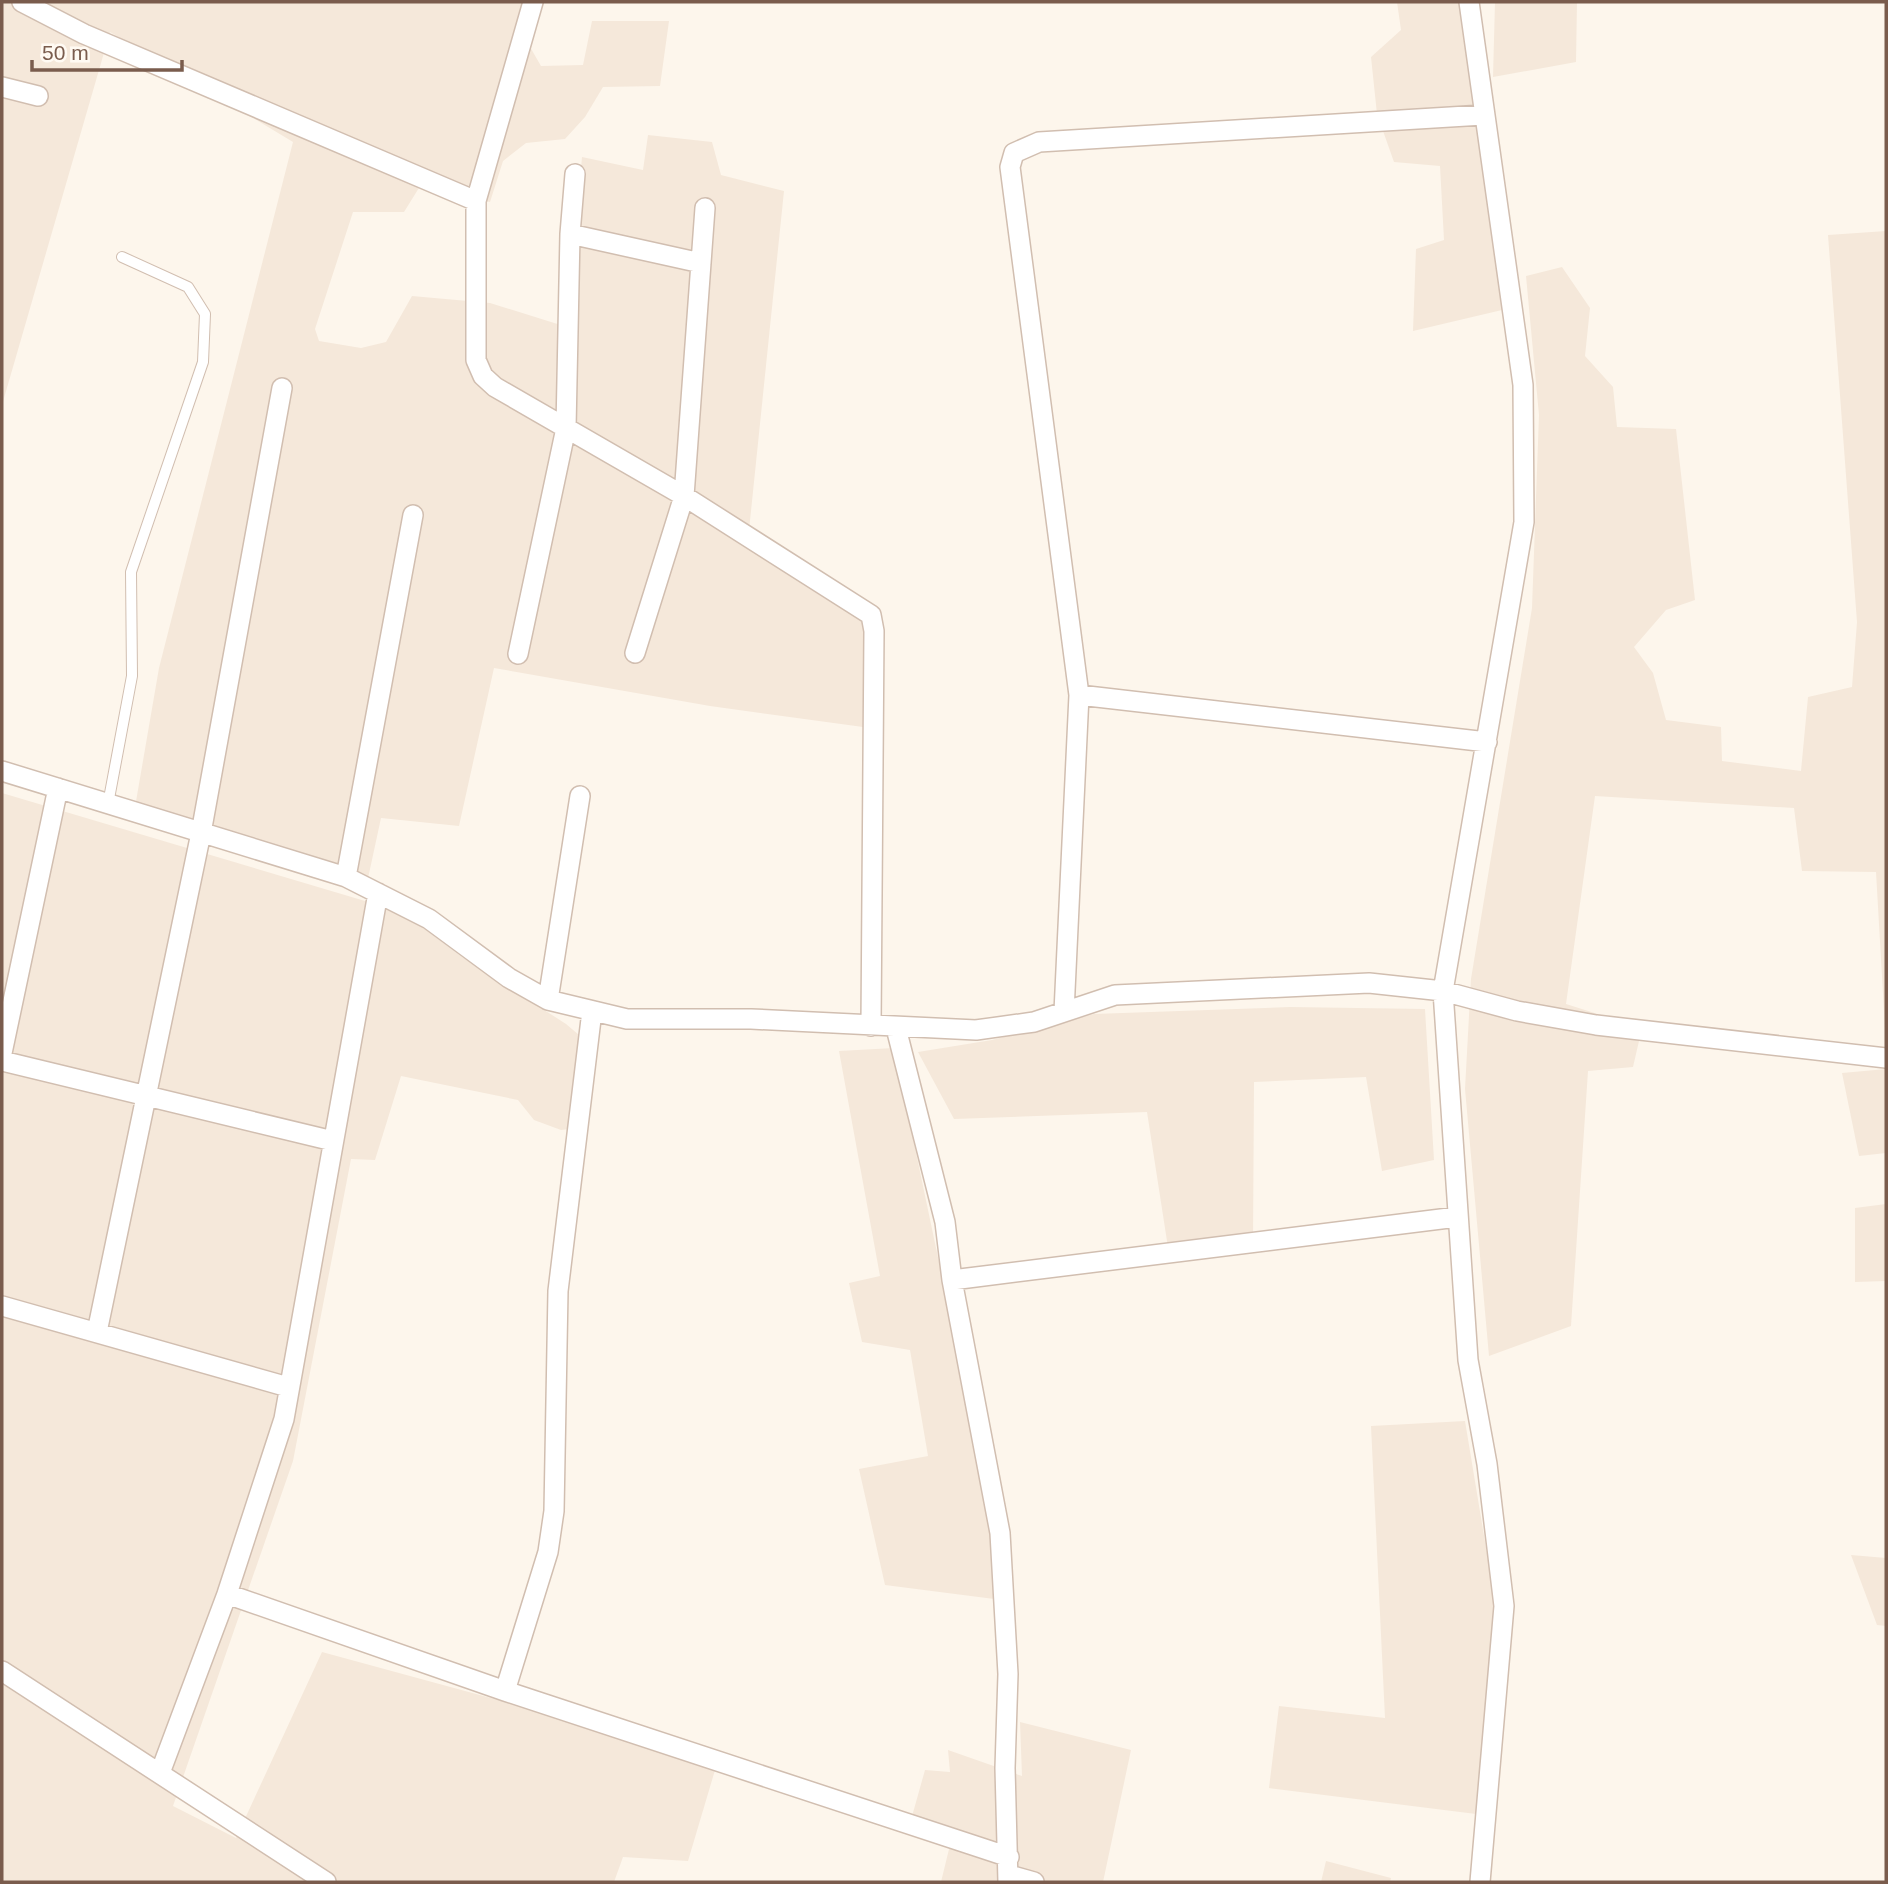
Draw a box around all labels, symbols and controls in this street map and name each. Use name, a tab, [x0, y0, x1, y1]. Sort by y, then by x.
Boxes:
scale bar	[32, 28, 182, 72]
text: 50 m	[42, 41, 89, 64]

